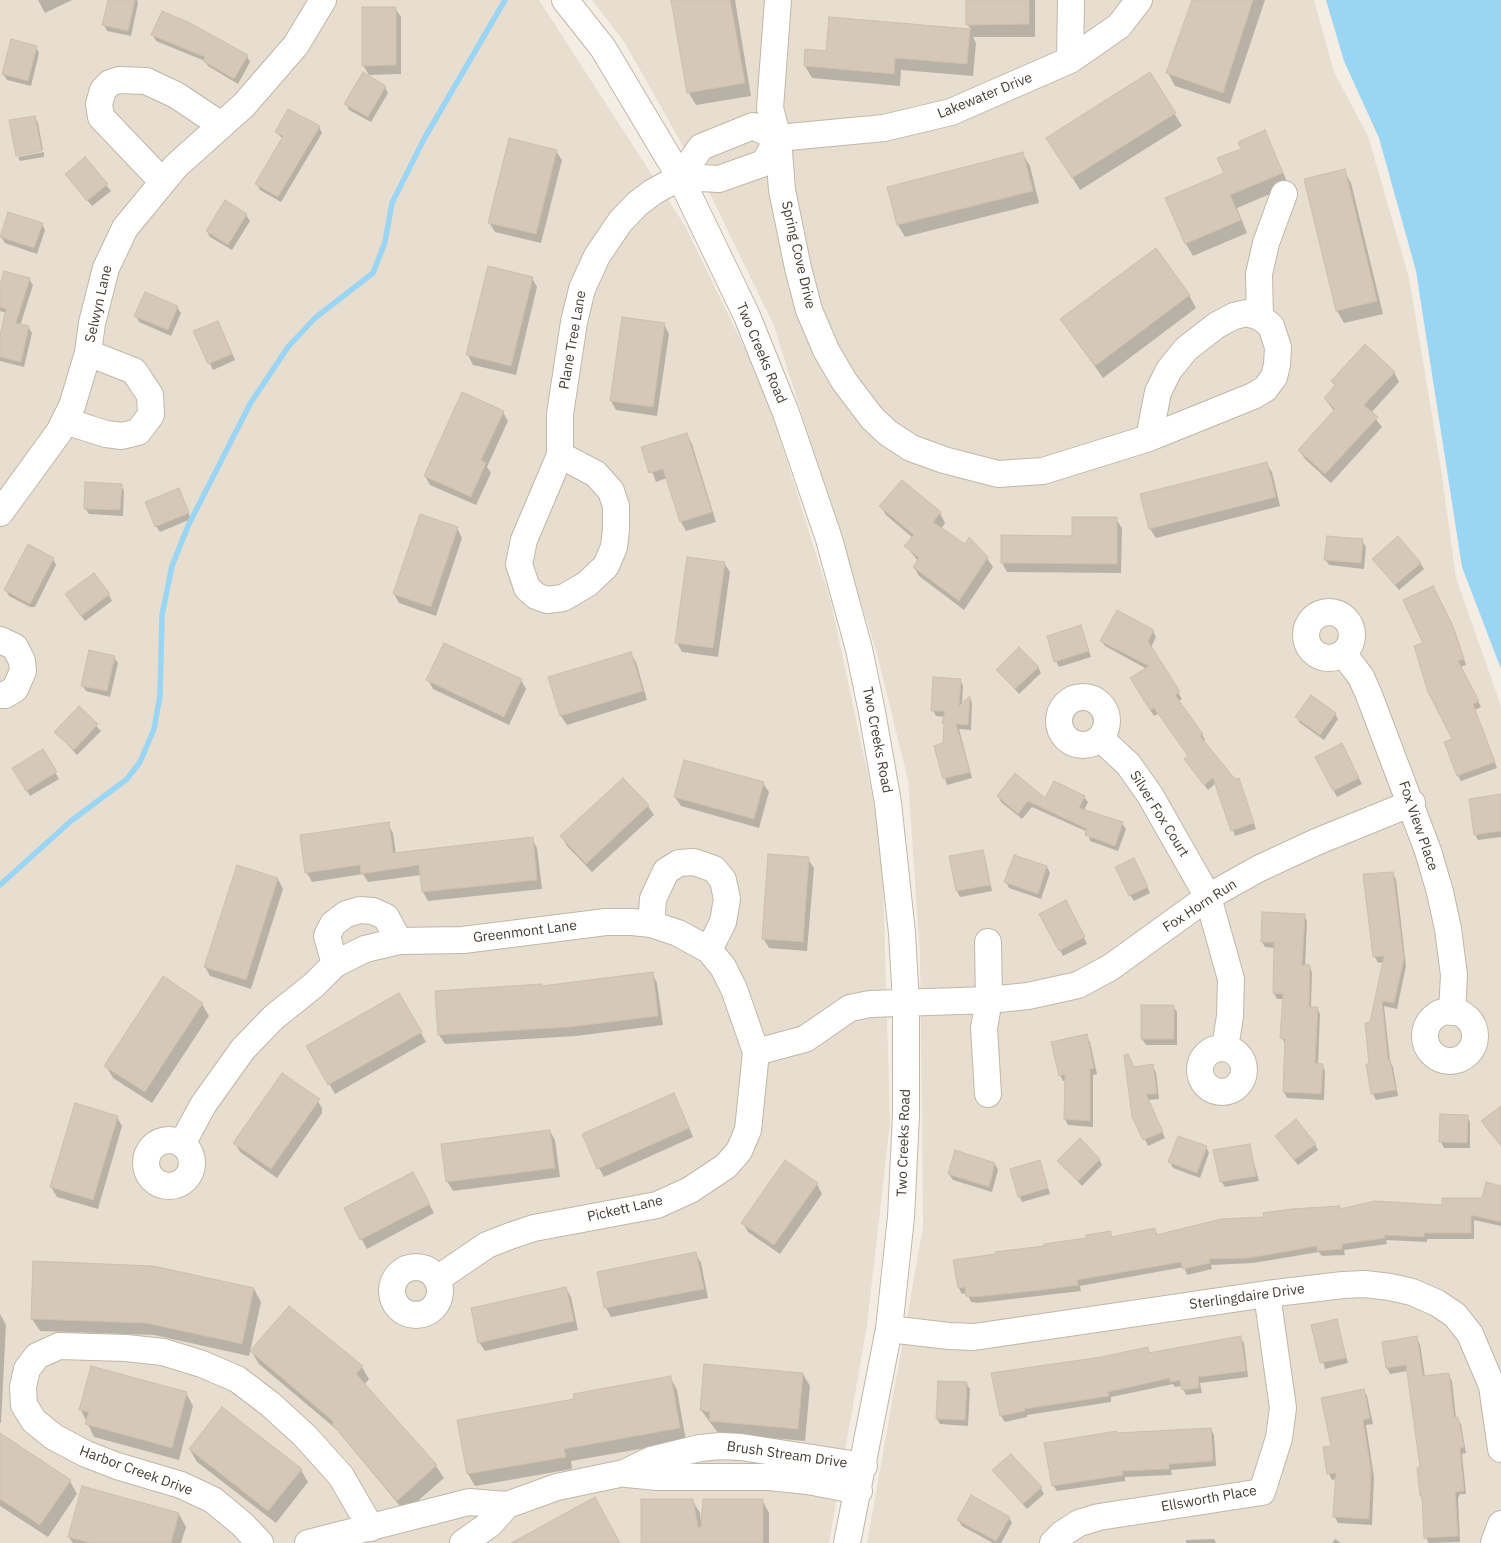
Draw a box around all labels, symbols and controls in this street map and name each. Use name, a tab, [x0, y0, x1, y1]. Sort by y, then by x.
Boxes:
street label: Lakewater Drive	[935, 69, 1035, 123]
street label: Spring Cove Drive	[777, 199, 819, 311]
street label: Selwyn Lane	[82, 264, 116, 344]
street label: Plane Tree Lane	[556, 289, 590, 391]
street label: Two Creeks Road	[732, 300, 790, 406]
street label: Two Creeks Road	[858, 685, 896, 795]
street label: Silver Fox Court	[1126, 768, 1192, 860]
street label: Fox View Place	[1395, 779, 1441, 873]
street label: Fox Horn Run	[1160, 876, 1240, 936]
street label: Greenmont Lane	[472, 917, 578, 947]
street label: Two Creeks Road	[894, 1089, 914, 1197]
street label: Pickett Lane	[586, 1192, 664, 1226]
street label: Sterlingdaire Drive	[1188, 1281, 1306, 1313]
street label: Brush Stream Drive	[726, 1438, 848, 1472]
street label: Harbor Creek Drive	[77, 1443, 195, 1499]
street label: Ellsworth Place	[1160, 1482, 1258, 1516]

